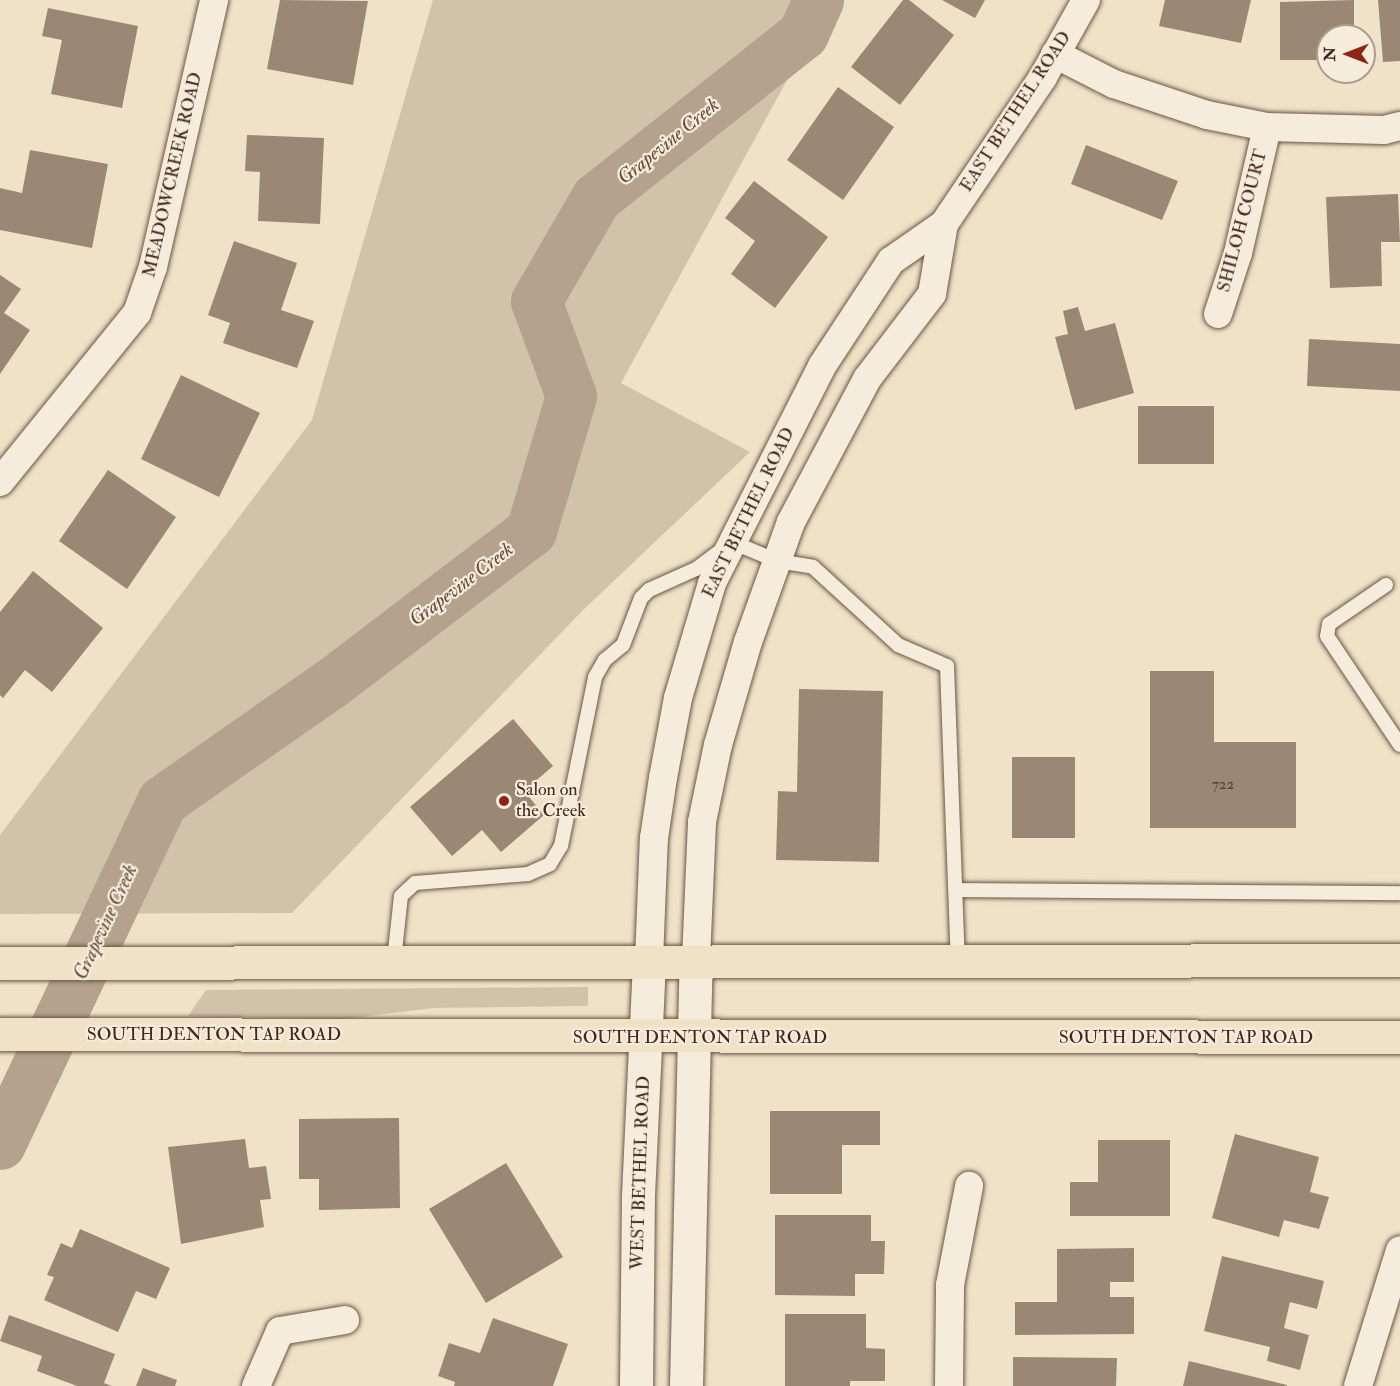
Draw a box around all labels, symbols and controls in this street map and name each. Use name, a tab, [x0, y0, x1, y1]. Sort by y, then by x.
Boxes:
north arrow	[1316, 24, 1376, 84]
street label: EAST BETHEL ROAD	[956, 28, 1076, 196]
text: N	[1320, 47, 1340, 61]
street label: MEADOWCREEK ROAD	[139, 70, 207, 280]
water label: Grapevine Creek	[612, 93, 724, 189]
street label: SHILOH COURT	[1214, 147, 1272, 295]
street label: EAST BETHEL ROAD	[698, 424, 800, 602]
water label: Grapevine Creek	[404, 537, 518, 631]
house number: 722	[1212, 776, 1234, 794]
place label: Salon on the Creek	[516, 780, 586, 822]
marker: Salon on the Creek	[497, 794, 511, 808]
water label: Grapevine Creek	[68, 861, 142, 983]
street label: SOUTH DENTON TAP ROAD	[87, 1024, 341, 1046]
street label: SOUTH DENTON TAP ROAD	[573, 1027, 827, 1049]
street label: SOUTH DENTON TAP ROAD	[1059, 1027, 1313, 1049]
street label: WEST BETHEL ROAD	[627, 1076, 655, 1270]

